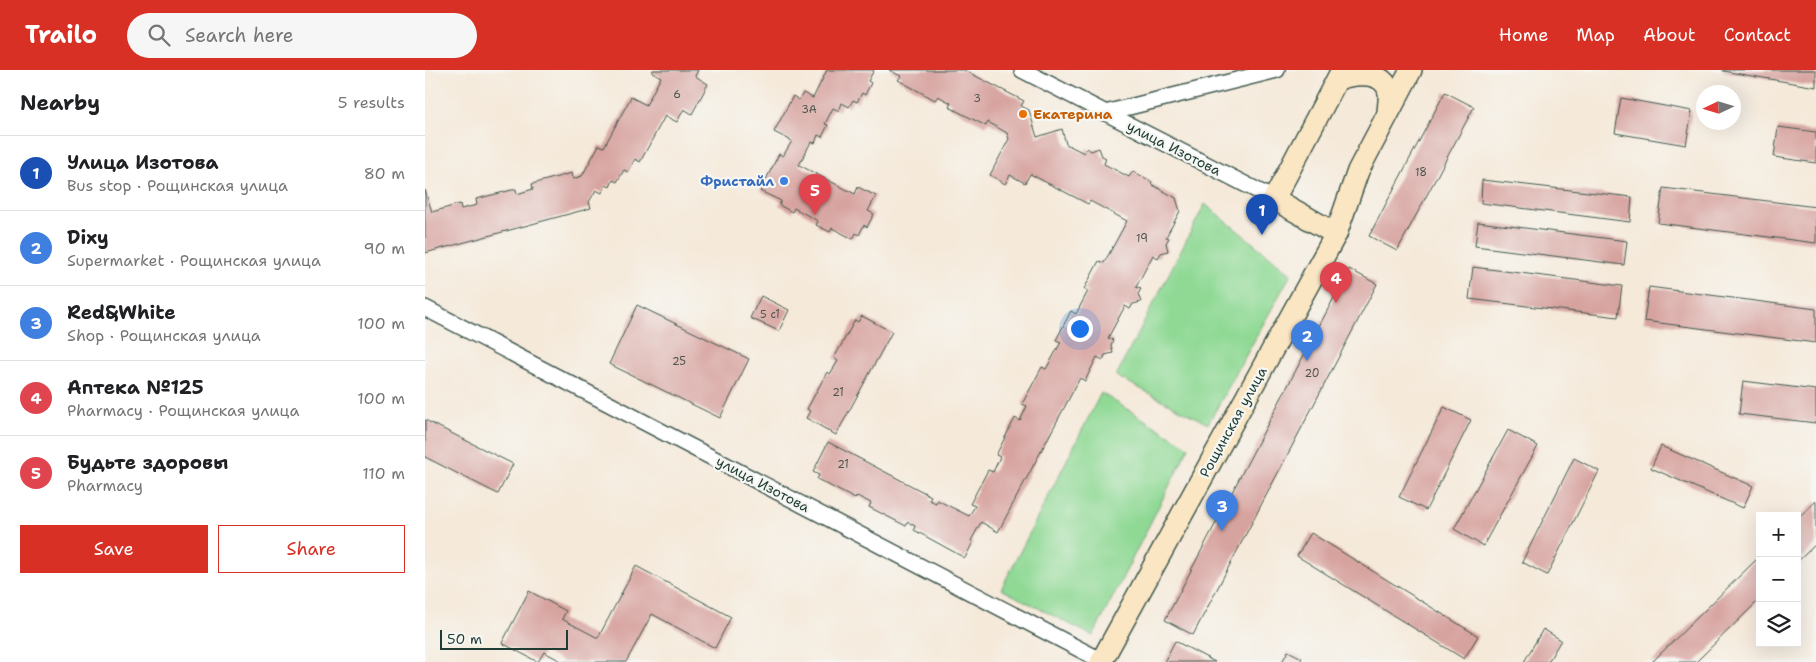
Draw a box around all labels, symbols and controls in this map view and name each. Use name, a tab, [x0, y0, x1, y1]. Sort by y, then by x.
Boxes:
search box	[127, 13, 477, 58]
text: Trailo	[25, 19, 97, 51]
icon: search	[145, 21, 173, 49]
text: Search here	[185, 23, 294, 48]
text: Home	[1499, 23, 1548, 47]
text: Map	[1576, 23, 1615, 47]
text: About	[1643, 23, 1696, 47]
text: Contact	[1724, 23, 1791, 47]
north arrow	[1696, 85, 1741, 130]
house number: 6	[673, 87, 681, 102]
text: Nearby	[20, 89, 100, 117]
house number: 3	[973, 91, 981, 106]
text: 5 results	[338, 92, 405, 113]
house number: 3А	[801, 102, 817, 117]
place label: Екатерина	[1033, 105, 1113, 123]
marker: Екатерина	[1017, 108, 1029, 120]
street label: улица Изотова	[1124, 117, 1224, 180]
text: Улица Изотова	[67, 150, 218, 175]
text: 1	[32, 163, 40, 184]
text: 80 m	[364, 163, 405, 184]
house number: 18	[1415, 165, 1427, 180]
place label: Фристайл	[700, 172, 774, 190]
pin: 5	[799, 174, 831, 215]
text: Bus stop · Рощинская улица	[67, 175, 288, 196]
marker: Фристайл	[778, 175, 790, 187]
pin: 1	[1246, 194, 1278, 235]
text: Dixy	[67, 225, 109, 250]
house number: 19	[1136, 231, 1148, 246]
text: 2	[30, 238, 42, 259]
text: 90 m	[364, 238, 405, 259]
text: Supermarket · Рощинская улица	[67, 250, 321, 271]
pin: 4	[1320, 262, 1352, 303]
text: Red&White	[67, 300, 176, 325]
house number: 5 с1	[760, 307, 780, 322]
text: 3	[30, 313, 42, 334]
text: 100 m	[357, 313, 405, 334]
your location	[1067, 316, 1093, 342]
pin: 2	[1291, 320, 1323, 361]
text: Shop · Рощинская улица	[67, 325, 261, 346]
house number: 25	[672, 354, 686, 369]
street label: Рощинская улица	[1195, 363, 1271, 480]
house number: 20	[1304, 366, 1320, 381]
text: Аптека №125	[67, 375, 204, 400]
house number: 21	[832, 385, 844, 400]
text: 4	[30, 388, 42, 409]
text: 100 m	[357, 388, 405, 409]
text: Pharmacy · Рощинская улица	[67, 400, 299, 421]
text: Будьте здоровы	[67, 450, 228, 475]
street label: улица Изотова	[713, 452, 813, 516]
house number: 21	[837, 457, 849, 472]
text: 5	[31, 463, 41, 484]
text: 110 m	[362, 463, 405, 484]
text: Pharmacy	[67, 475, 143, 496]
pin: 3	[1206, 490, 1238, 531]
map controls	[1756, 512, 1801, 647]
button: +	[1756, 512, 1801, 557]
button: Save	[20, 525, 208, 573]
button: Share	[218, 525, 405, 573]
button: −	[1756, 557, 1801, 602]
button: layers	[1756, 602, 1801, 647]
scale bar	[440, 627, 567, 650]
text: 50 m	[447, 630, 482, 648]

